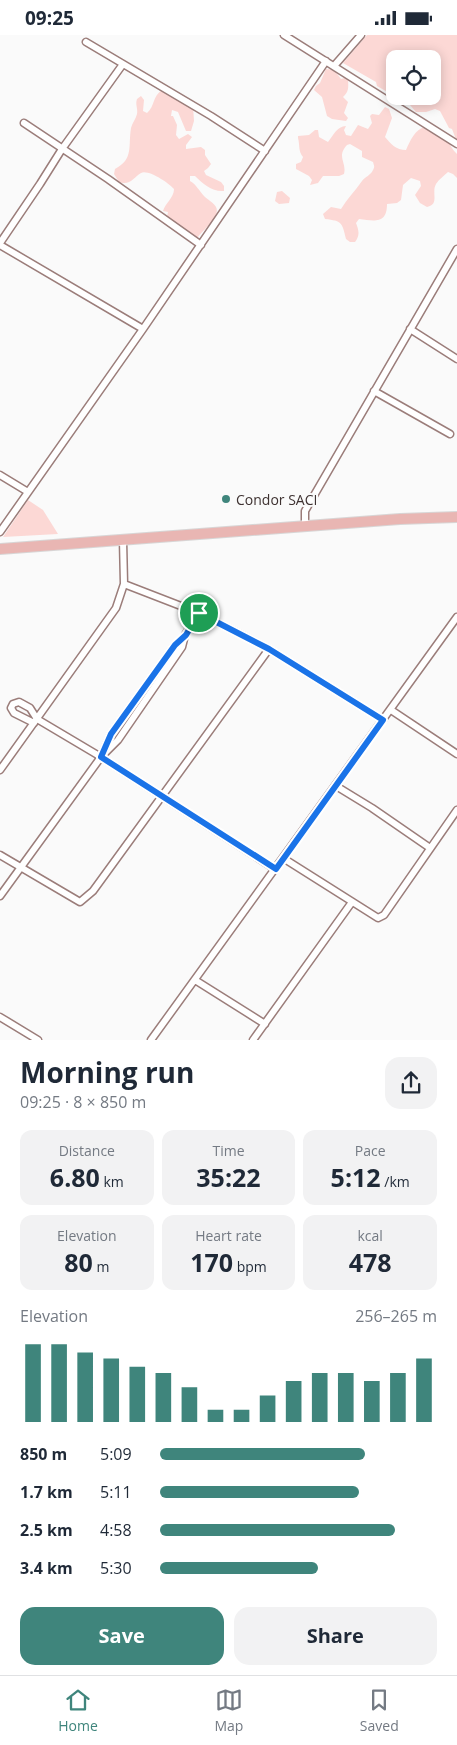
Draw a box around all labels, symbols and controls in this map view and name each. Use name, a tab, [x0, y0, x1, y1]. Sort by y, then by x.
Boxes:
text: 09:25	[25, 5, 74, 31]
map controls	[386, 50, 441, 105]
button: locate	[386, 50, 441, 105]
place label: Condor SACI	[236, 490, 317, 509]
marker: Condor SACI	[220, 493, 232, 505]
pin	[178, 592, 220, 634]
icon: arrive	[185, 599, 213, 627]
text: Morning run	[20, 1053, 194, 1091]
button: share	[385, 1057, 437, 1109]
text: 09:25 · 8 × 850 m	[20, 1091, 146, 1113]
text: Distance	[59, 1141, 115, 1160]
text: Time	[212, 1141, 245, 1160]
text: Pace	[355, 1141, 386, 1160]
text: 6.80	[50, 1160, 100, 1194]
text: 35:22	[196, 1160, 261, 1194]
text: 5:12	[331, 1160, 381, 1194]
text: km	[100, 1172, 124, 1191]
text: /km	[381, 1172, 410, 1191]
text: Elevation	[57, 1226, 117, 1245]
text: Heart rate	[195, 1226, 262, 1245]
text: kcal	[357, 1226, 383, 1245]
text: 80	[64, 1245, 93, 1279]
text: 170	[190, 1245, 233, 1279]
text: 478	[349, 1245, 392, 1279]
text: m	[93, 1257, 109, 1276]
text: bpm	[233, 1257, 267, 1276]
text: Elevation	[20, 1305, 88, 1327]
text: 256–265 m	[355, 1305, 437, 1327]
text: 850 m	[20, 1443, 67, 1465]
text: 5:09	[100, 1443, 132, 1465]
text: 1.7 km	[20, 1481, 73, 1503]
text: 5:11	[100, 1481, 132, 1503]
text: 2.5 km	[20, 1519, 73, 1541]
text: 4:58	[100, 1519, 132, 1541]
text: 3.4 km	[20, 1557, 73, 1579]
text: 5:30	[100, 1557, 132, 1579]
button: Save	[20, 1607, 224, 1665]
button: Share	[234, 1607, 437, 1665]
tab: Home	[58, 1686, 98, 1735]
tab: Map	[214, 1686, 243, 1735]
tab: Saved	[360, 1686, 399, 1735]

